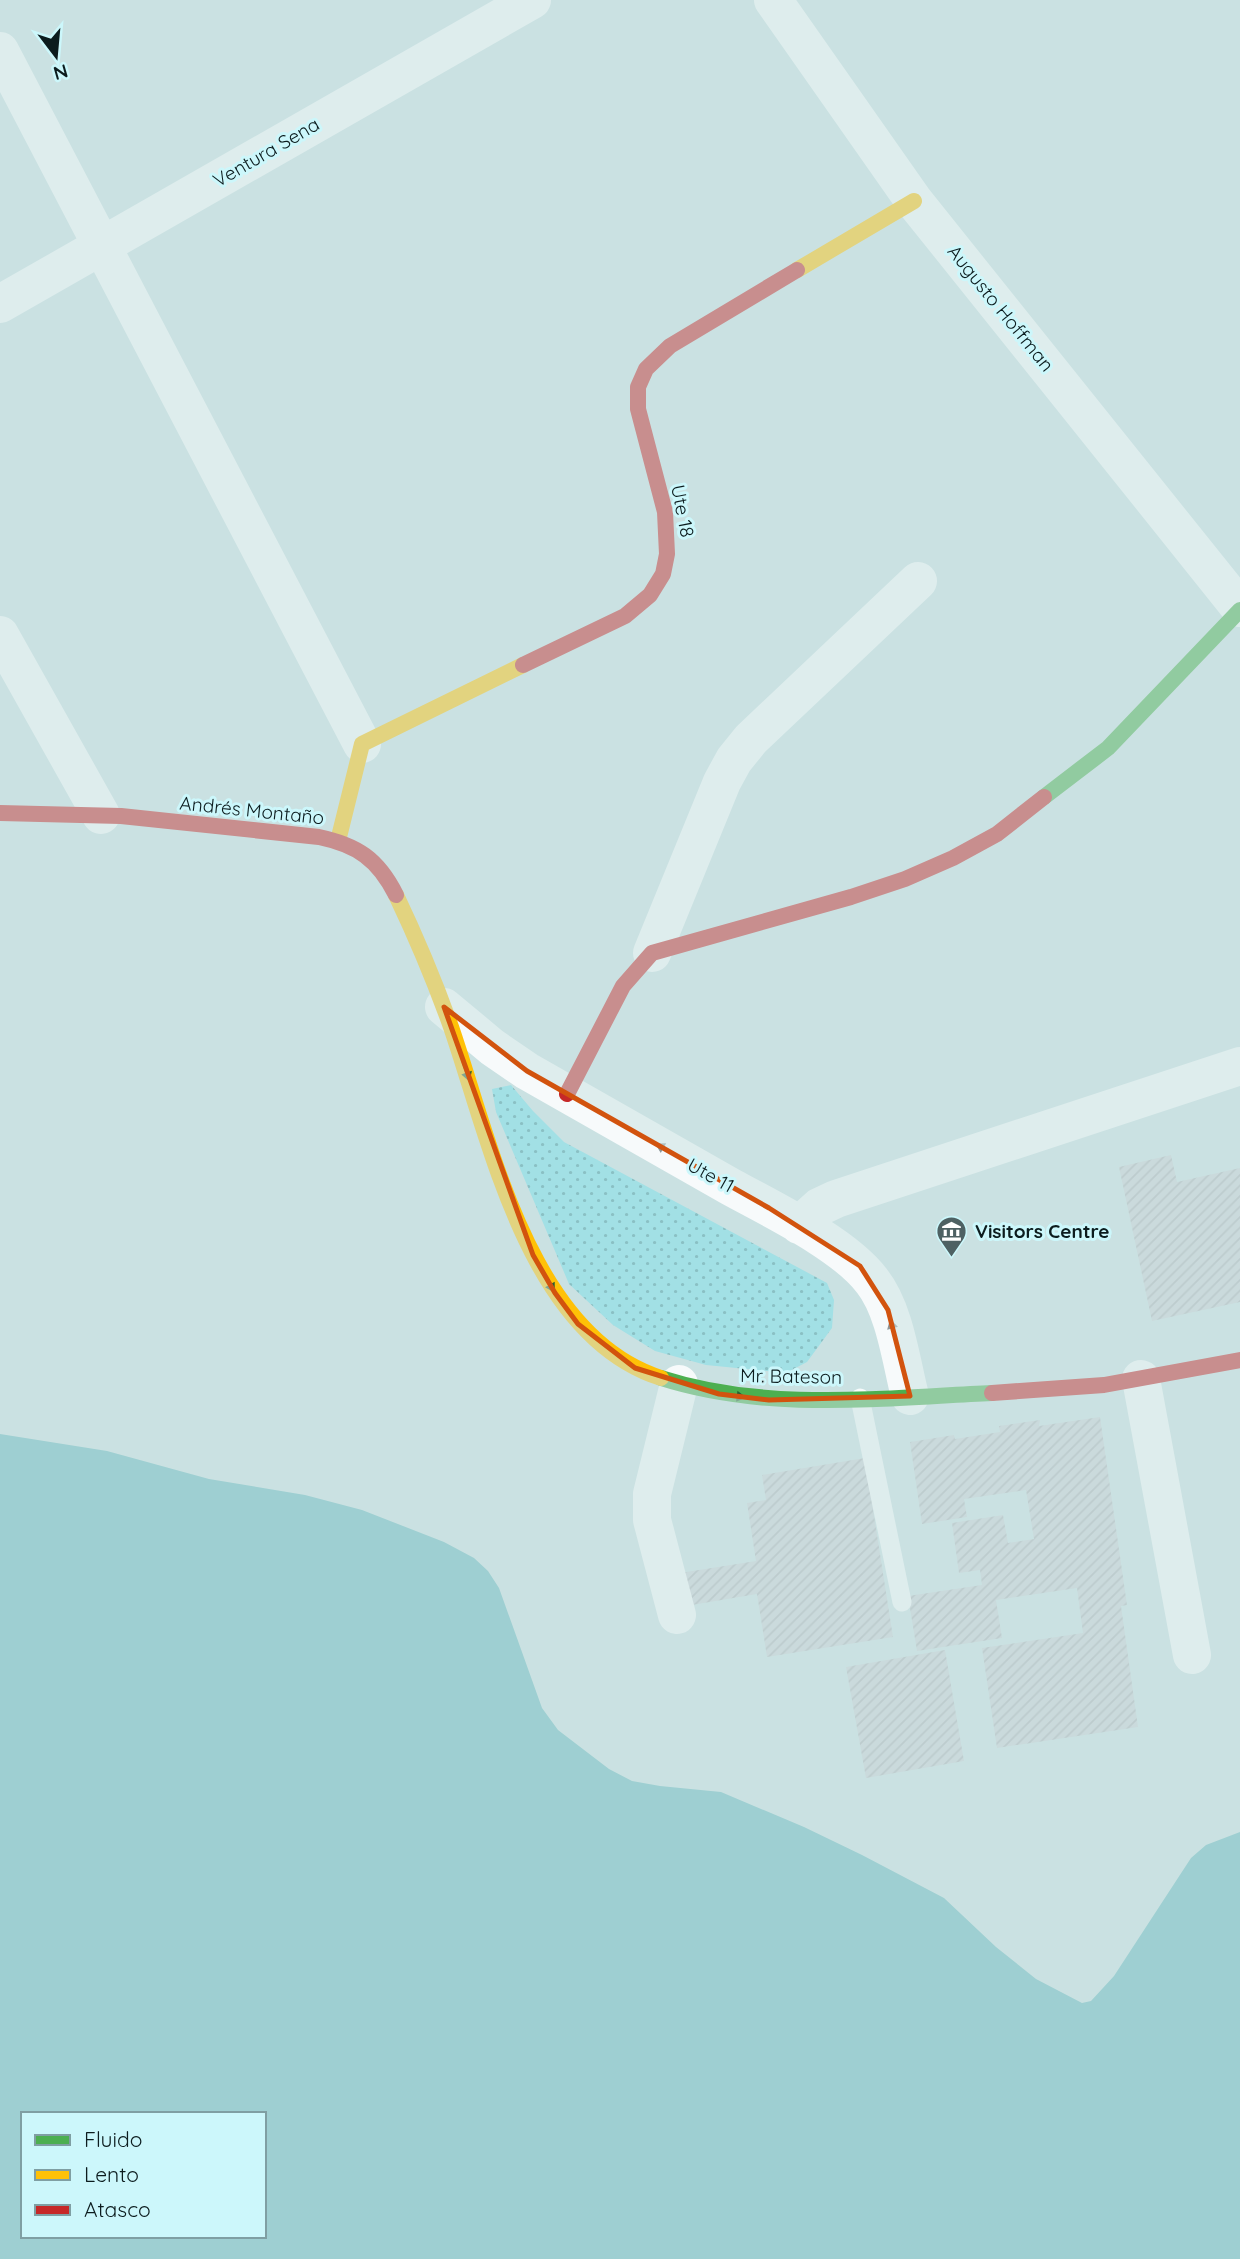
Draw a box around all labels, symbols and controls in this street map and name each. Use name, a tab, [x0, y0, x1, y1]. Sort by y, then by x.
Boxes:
north arrow	[21, 21, 91, 91]
text: N	[51, 59, 71, 86]
street label: Ventura Sena	[209, 112, 323, 192]
street label: Augusto Hoffman	[943, 240, 1059, 376]
street label: Ute 18	[666, 483, 700, 539]
street label: Andrés Montaño	[179, 790, 325, 830]
one-way arrow	[461, 1061, 472, 1082]
one-way arrow	[655, 1143, 675, 1155]
street label: Ute 11	[683, 1152, 739, 1198]
museum icon: Visitors Centre	[935, 1214, 969, 1258]
place label: Visitors Centre	[975, 1219, 1110, 1243]
one-way arrow	[543, 1273, 555, 1292]
one-way arrow	[888, 1319, 898, 1340]
street label: Mr. Bateson	[740, 1363, 842, 1389]
one-way arrow	[724, 1390, 746, 1401]
legend	[21, 2112, 266, 2238]
text: Fluido	[84, 2126, 142, 2152]
text: Lento	[84, 2161, 139, 2187]
text: Atasco	[84, 2196, 151, 2222]

